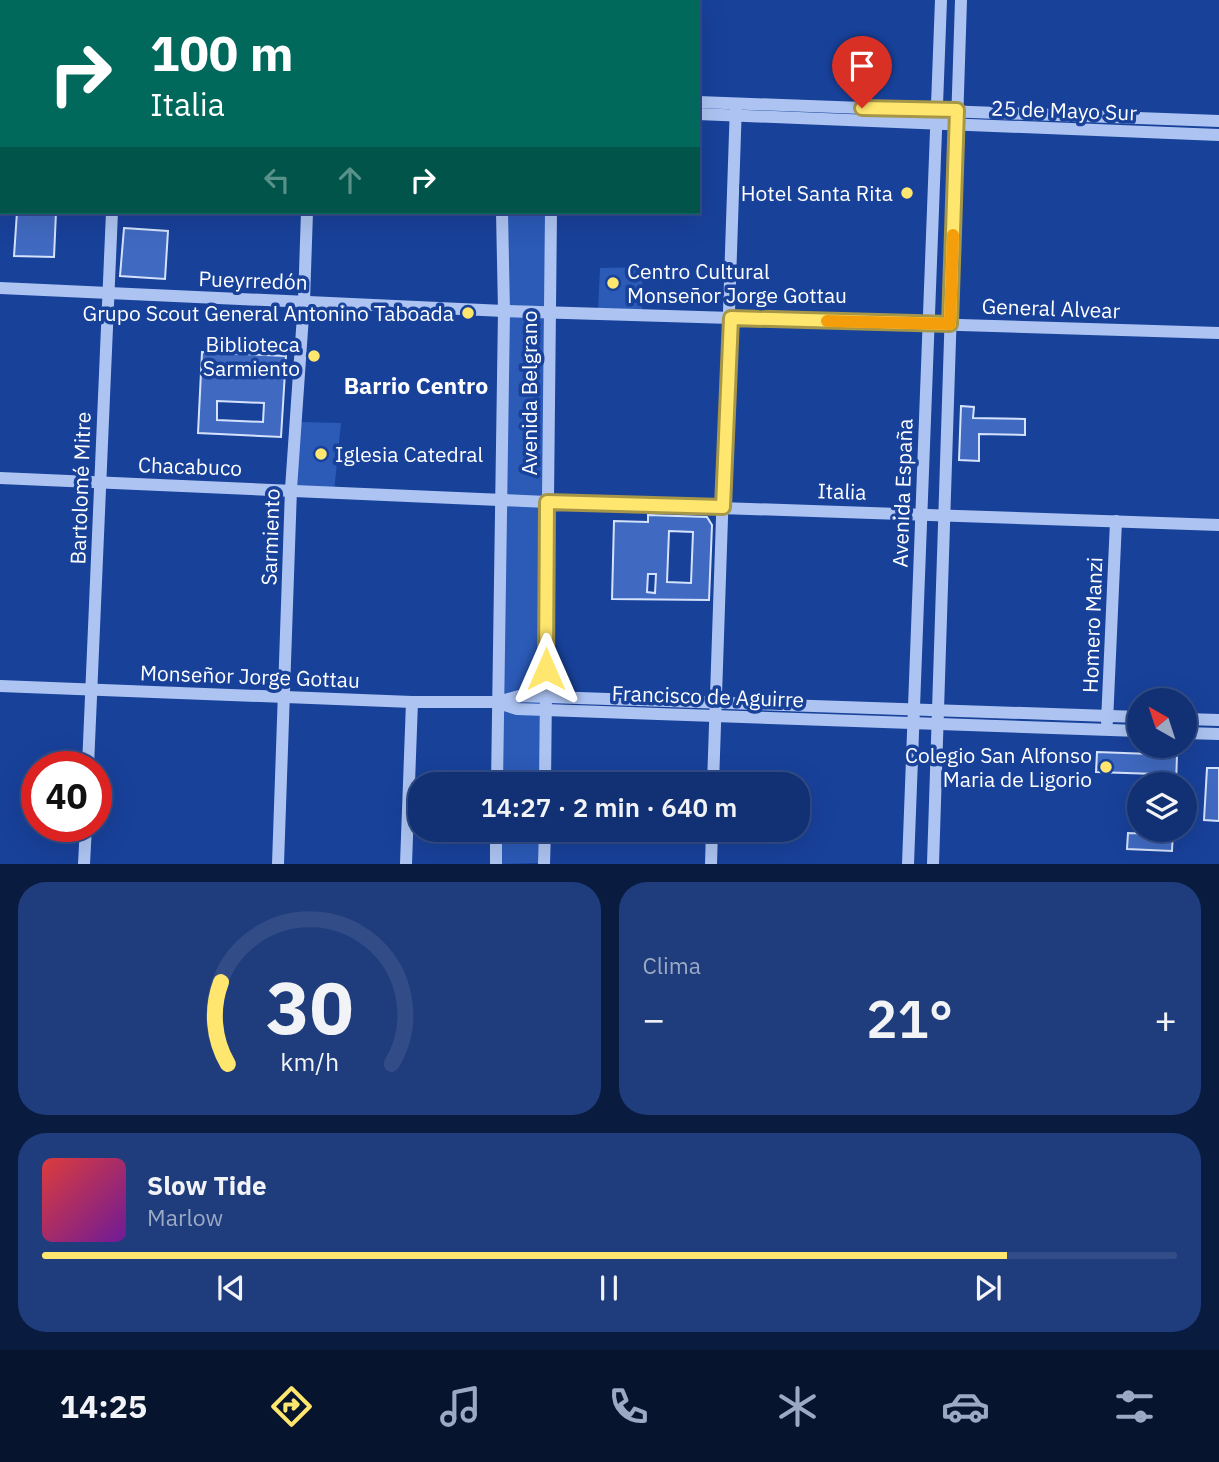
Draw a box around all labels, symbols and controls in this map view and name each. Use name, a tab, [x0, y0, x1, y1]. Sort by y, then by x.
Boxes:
text: 100 m	[150, 21, 294, 84]
icon: right	[35, 28, 126, 119]
pin	[832, 36, 892, 108]
icon: arrive	[843, 47, 881, 85]
text: Italia	[150, 83, 225, 125]
street label: 25 de Mayo Sur	[991, 93, 1138, 127]
icon: left	[258, 161, 296, 199]
icon: ahead	[331, 161, 369, 199]
icon: right	[404, 161, 442, 199]
place label: Hotel Santa Rita	[741, 179, 893, 207]
marker: Hotel Santa Rita	[899, 185, 915, 201]
place label: Centro Cultural Monseñor Jorge Gottau	[627, 257, 847, 309]
street label: Pueyrredón	[198, 264, 308, 296]
marker: Centro Cultural Monseñor Jorge Gottau	[605, 275, 621, 291]
street label: General Alvear	[981, 292, 1121, 324]
place label: Grupo Scout General Antonino Taboada	[83, 299, 454, 327]
marker: Grupo Scout General Antonino Taboada	[460, 305, 476, 321]
street label: Avenida Belgrano	[515, 311, 543, 475]
place label: Biblioteca Sarmiento	[203, 330, 300, 382]
marker: Biblioteca Sarmiento	[306, 348, 322, 364]
district label: Barrio Centro	[344, 370, 488, 400]
street label: Bartolomé Mitre	[63, 411, 97, 565]
street label: Avenida España	[885, 418, 919, 568]
place label: Iglesia Catedral	[335, 440, 483, 468]
marker: Iglesia Catedral	[313, 446, 329, 462]
street label: Chacabuco	[137, 450, 243, 482]
street label: Italia	[817, 476, 867, 506]
street label: Sarmiento	[254, 488, 286, 586]
street label: Homero Manzi	[1076, 557, 1108, 693]
position arrow	[509, 632, 583, 706]
street label: Monseñor Jorge Gottau	[140, 658, 360, 694]
street label: Francisco de Aguirre	[611, 679, 805, 713]
north arrow	[1127, 688, 1197, 758]
map controls	[1127, 688, 1197, 842]
place label: Colegio San Alfonso Maria de Ligorio	[905, 741, 1092, 793]
speed limit sign: 40	[21, 751, 112, 842]
marker: Colegio San Alfonso Maria de Ligorio	[1098, 759, 1114, 775]
button: layers	[1127, 772, 1197, 842]
text: 14:27 · 2 min · 640 m	[481, 790, 737, 824]
text: Clima	[643, 950, 701, 980]
text: 30	[266, 960, 353, 1055]
text: 21°	[866, 985, 953, 1052]
text: −	[643, 994, 665, 1043]
text: +	[1154, 994, 1177, 1043]
text: km/h	[280, 1045, 339, 1078]
text: Slow Tide	[147, 1168, 267, 1202]
text: Marlow	[147, 1202, 223, 1232]
icon: previous	[212, 1269, 250, 1307]
icon: pause	[590, 1269, 628, 1307]
icon: next	[969, 1269, 1007, 1307]
icon: directions	[267, 1382, 316, 1431]
icon: music	[436, 1382, 485, 1431]
icon: phone	[604, 1382, 653, 1431]
icon: climate	[773, 1382, 822, 1431]
icon: car	[941, 1382, 990, 1431]
icon: filters	[1110, 1382, 1159, 1431]
text: 14:25	[60, 1385, 147, 1427]

